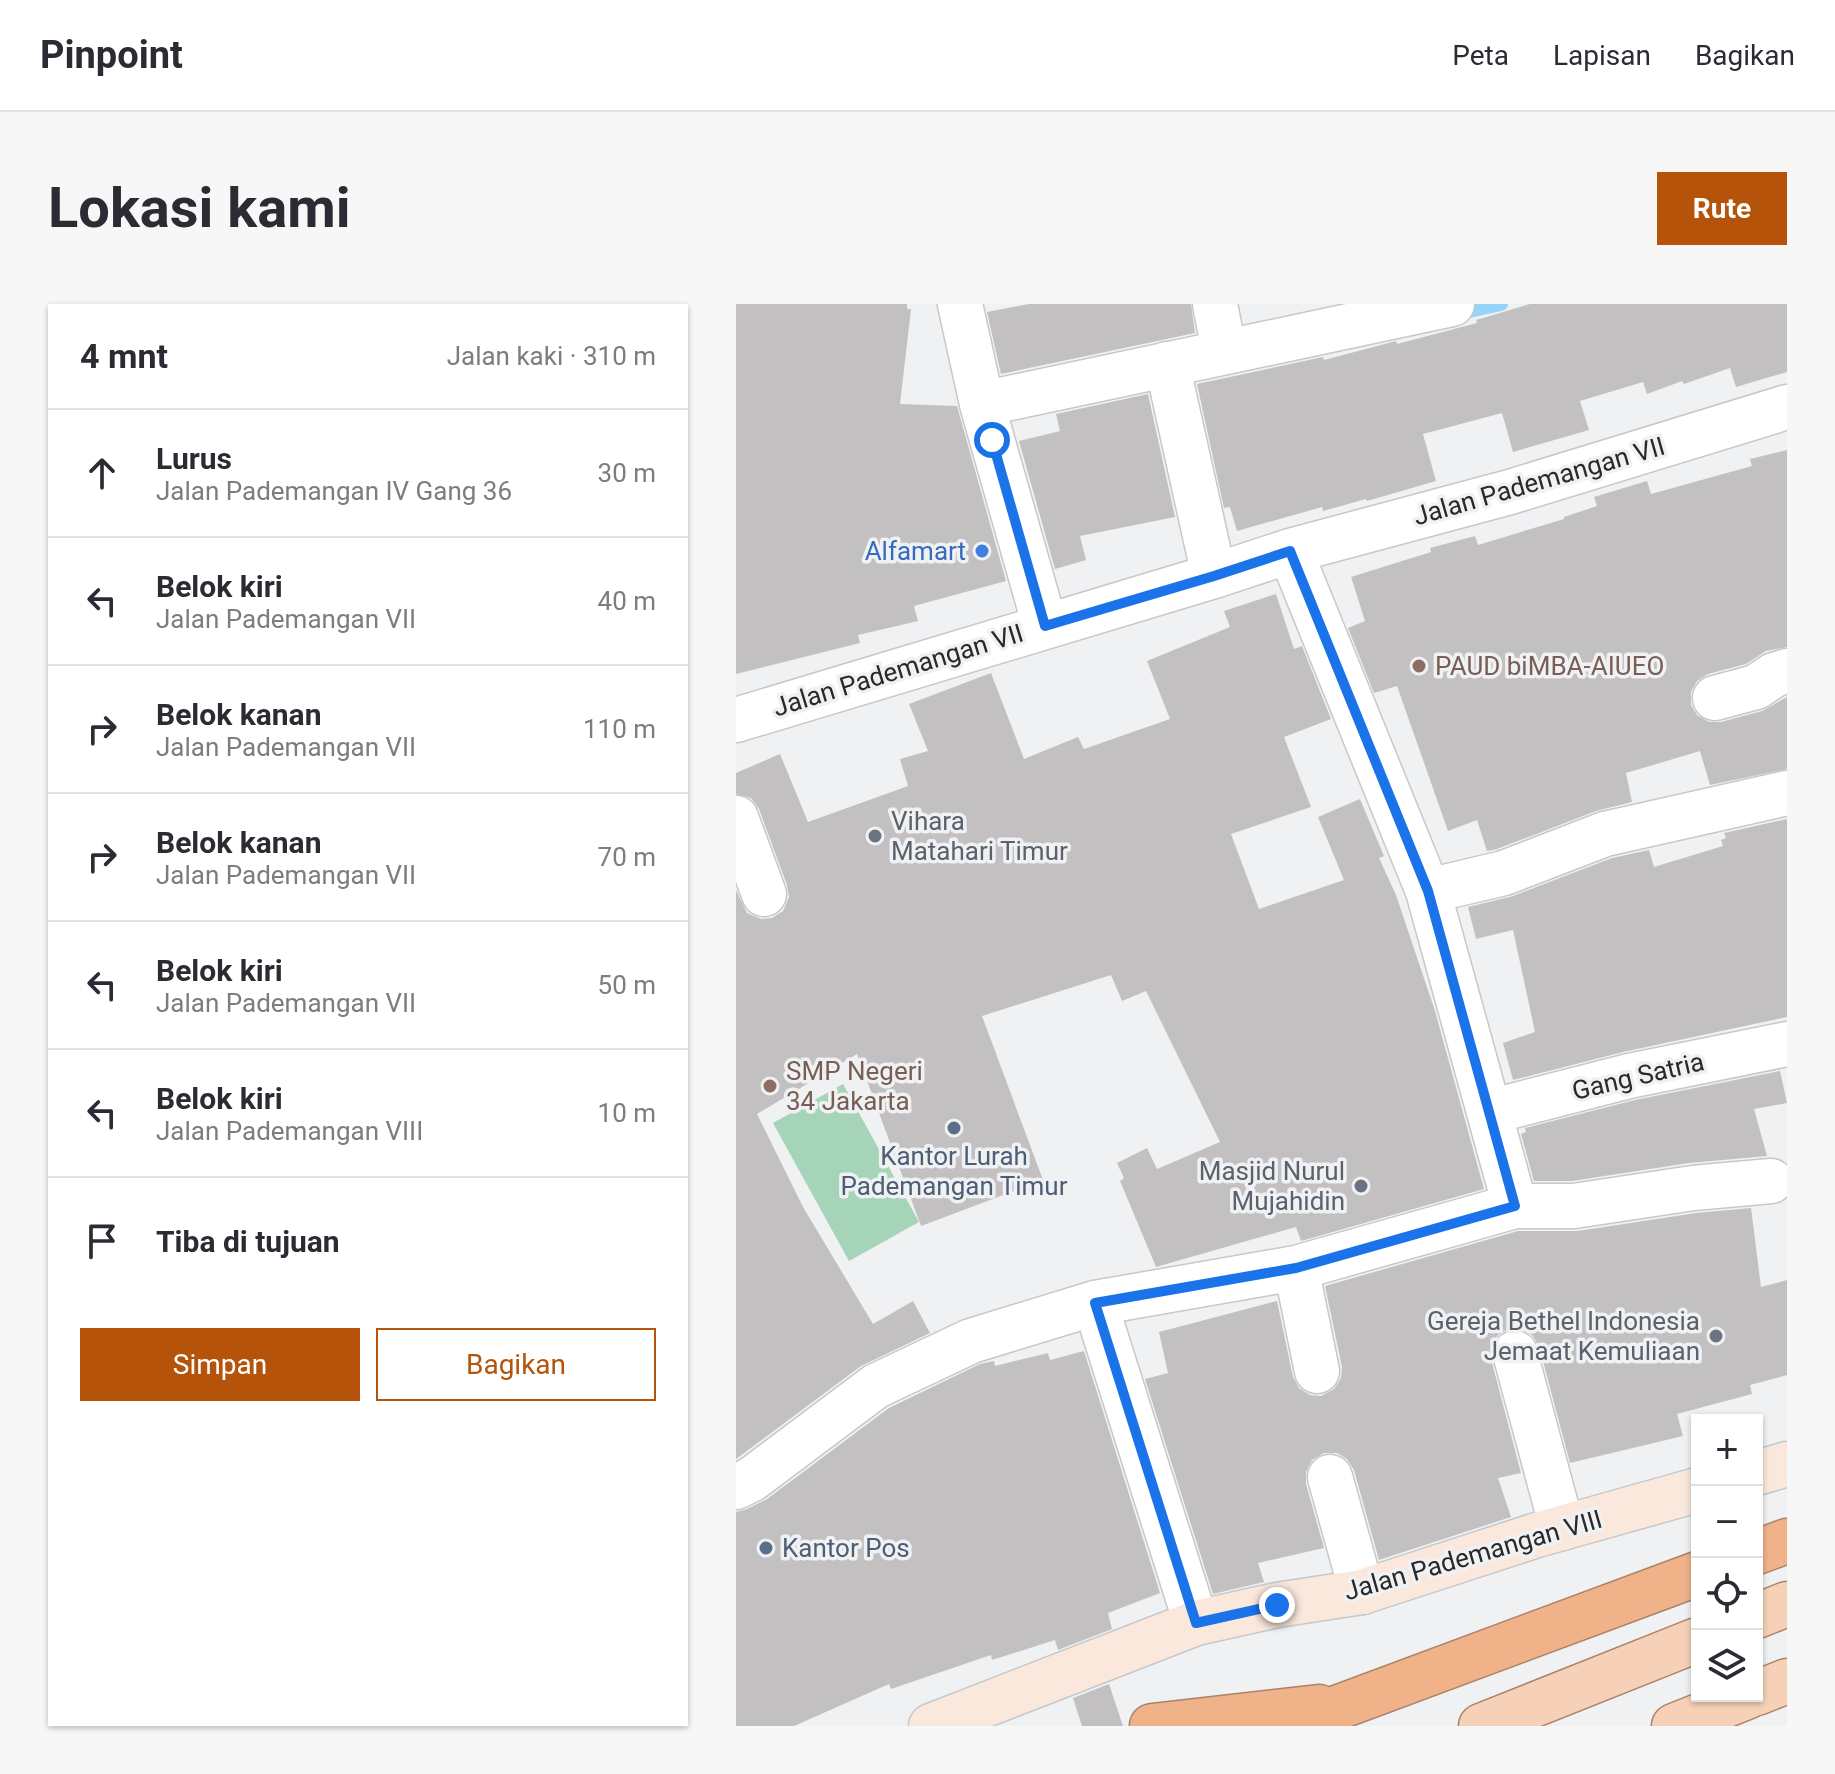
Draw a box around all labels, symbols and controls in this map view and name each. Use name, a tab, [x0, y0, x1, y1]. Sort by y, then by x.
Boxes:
text: Pinpoint	[40, 33, 183, 77]
text: Peta	[1452, 39, 1509, 72]
text: Lapisan	[1553, 39, 1651, 72]
text: Bagikan	[1695, 39, 1795, 72]
button: Rute	[1657, 172, 1787, 245]
text: Lokasi kami	[48, 175, 351, 241]
text: 4 mnt	[80, 336, 168, 376]
text: Jalan kaki · 310 m	[447, 341, 656, 371]
route start	[974, 422, 1010, 458]
street label: Jalan Pademangan VII	[1410, 431, 1668, 531]
text: Lurus	[156, 441, 232, 476]
icon: ahead	[80, 451, 124, 495]
text: 30 m	[598, 458, 656, 488]
text: Jalan Pademangan IV Gang 36	[156, 476, 512, 506]
place label: Alfamart	[865, 536, 966, 566]
marker: Alfamart	[973, 542, 991, 560]
text: Belok kiri	[156, 569, 283, 604]
icon: left	[80, 579, 124, 623]
text: 40 m	[598, 586, 656, 616]
text: Jalan Pademangan VII	[156, 604, 416, 634]
street label: Jalan Pademangan VII	[769, 618, 1027, 722]
place label: PAUD biMBA-AIUEO	[1435, 651, 1664, 681]
marker: PAUD biMBA-AIUEO	[1410, 657, 1428, 675]
text: Belok kanan	[156, 697, 321, 732]
icon: right	[80, 707, 124, 751]
text: 110 m	[583, 714, 656, 744]
text: Jalan Pademangan VII	[156, 732, 416, 762]
place label: Vihara Matahari Timur	[891, 806, 1068, 866]
text: Belok kanan	[156, 825, 321, 860]
marker: Vihara Matahari Timur	[866, 827, 884, 845]
icon: right	[80, 835, 124, 879]
text: 70 m	[598, 842, 656, 872]
text: Jalan Pademangan VII	[156, 860, 416, 890]
text: Belok kiri	[156, 953, 283, 988]
icon: left	[80, 963, 124, 1007]
text: 50 m	[598, 970, 656, 1000]
text: Jalan Pademangan VII	[156, 988, 416, 1018]
street label: Gang Satria	[1569, 1046, 1707, 1106]
place label: SMP Negeri 34 Jakarta	[786, 1056, 923, 1116]
marker: SMP Negeri 34 Jakarta	[761, 1077, 779, 1095]
text: Belok kiri	[156, 1081, 283, 1116]
icon: left	[80, 1091, 124, 1135]
text: 10 m	[598, 1098, 656, 1128]
text: Jalan Pademangan VIII	[156, 1116, 423, 1146]
marker: Kantor Lurah Pademangan Timur	[945, 1119, 963, 1137]
place label: Kantor Lurah Pademangan Timur	[841, 1141, 1068, 1201]
place label: Masjid Nurul Mujahidin	[1199, 1156, 1345, 1216]
marker: Masjid Nurul Mujahidin	[1352, 1177, 1370, 1195]
icon: arrive	[80, 1219, 124, 1263]
text: Tiba di tujuan	[156, 1224, 340, 1259]
place label: Gereja Bethel Indonesia Jemaat Kemuliaan	[1427, 1306, 1700, 1366]
marker: Gereja Bethel Indonesia Jemaat Kemuliaan	[1707, 1327, 1725, 1345]
button: Simpan	[80, 1328, 360, 1401]
button: Bagikan	[376, 1328, 656, 1401]
map controls	[1691, 1414, 1763, 1702]
button: +	[1691, 1414, 1763, 1486]
button: −	[1691, 1486, 1763, 1558]
street label: Jalan Pademangan VIII	[1340, 1504, 1606, 1606]
place label: Kantor Pos	[782, 1533, 910, 1563]
marker: Kantor Pos	[757, 1539, 775, 1557]
button: locate	[1691, 1558, 1763, 1630]
route end	[1259, 1587, 1295, 1623]
button: layers	[1691, 1630, 1763, 1702]

